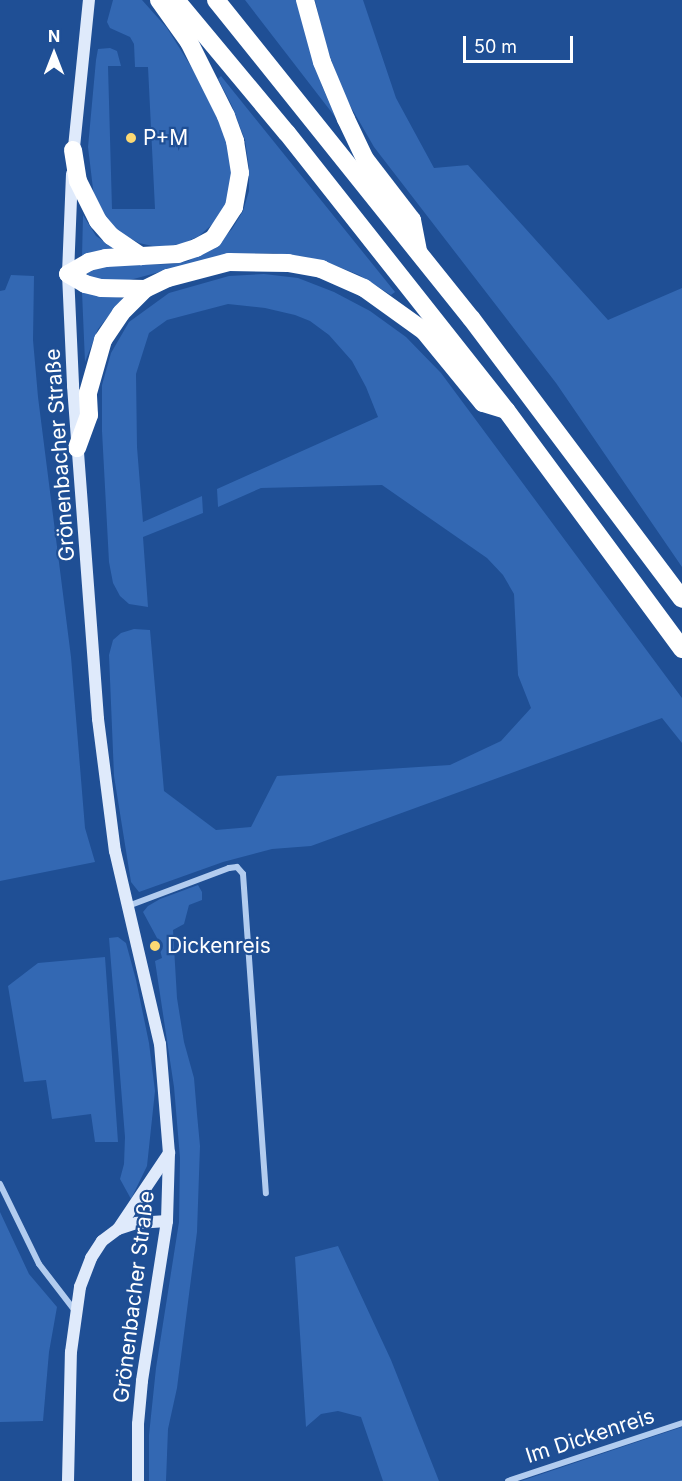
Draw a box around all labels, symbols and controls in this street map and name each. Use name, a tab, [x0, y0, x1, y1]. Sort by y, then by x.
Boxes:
north arrow	[24, 24, 84, 84]
scale bar	[466, 24, 576, 62]
text: N	[48, 26, 60, 46]
text: 50 m	[474, 36, 517, 57]
place label: P+M	[143, 125, 188, 151]
marker: P+M	[124, 131, 138, 145]
street label: Grönenbacher Straße	[40, 348, 80, 562]
place label: Dickenreis	[167, 933, 271, 959]
marker: Dickenreis	[148, 939, 162, 953]
street label: Grönenbacher Straße	[108, 1190, 160, 1404]
street label: Im Dickenreis	[522, 1403, 658, 1469]

